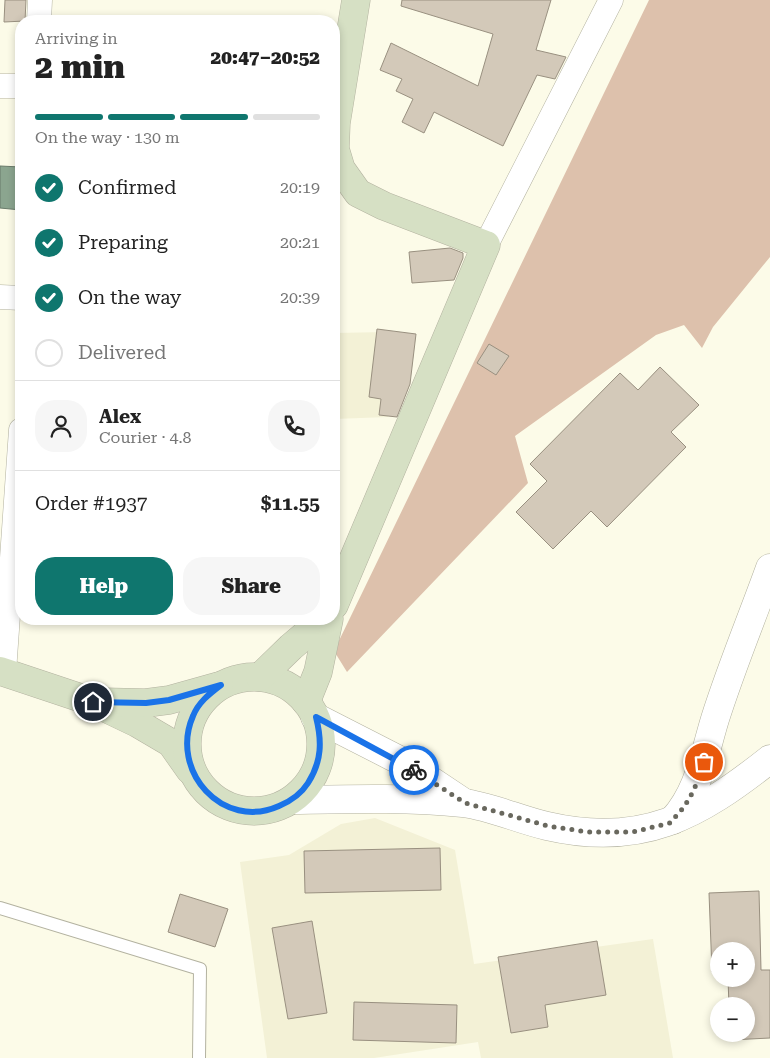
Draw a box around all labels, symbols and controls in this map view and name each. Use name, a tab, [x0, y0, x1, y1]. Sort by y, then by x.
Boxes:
text: Arriving in	[35, 29, 118, 48]
text: 20:47–20:52	[211, 46, 320, 69]
text: 2 min	[35, 48, 125, 86]
text: On the way · 130 m	[35, 128, 180, 147]
icon: check	[35, 174, 63, 202]
text: Confirmed	[78, 176, 176, 199]
text: 20:19	[280, 178, 320, 197]
icon: check	[35, 229, 63, 257]
text: Preparing	[78, 231, 168, 254]
text: 20:21	[280, 233, 320, 252]
icon: check	[35, 284, 63, 312]
text: On the way	[78, 286, 181, 309]
text: 20:39	[280, 288, 320, 307]
text: Delivered	[78, 341, 166, 364]
button: person	[35, 400, 87, 452]
button: phone	[268, 400, 320, 452]
text: Alex	[99, 405, 141, 428]
text: Courier · 4.8	[99, 428, 192, 447]
text: Order #1937	[35, 492, 147, 515]
text: $11.55	[261, 492, 320, 515]
button: Help	[35, 557, 173, 615]
button: Share	[183, 557, 320, 615]
pin	[72, 681, 114, 723]
icon: home	[79, 688, 107, 716]
pin	[683, 741, 725, 783]
courier	[389, 745, 439, 795]
icon: bag	[690, 748, 718, 776]
icon: bike	[400, 756, 428, 784]
map controls	[710, 942, 755, 1042]
button: +	[710, 942, 755, 987]
button: −	[710, 997, 755, 1042]

